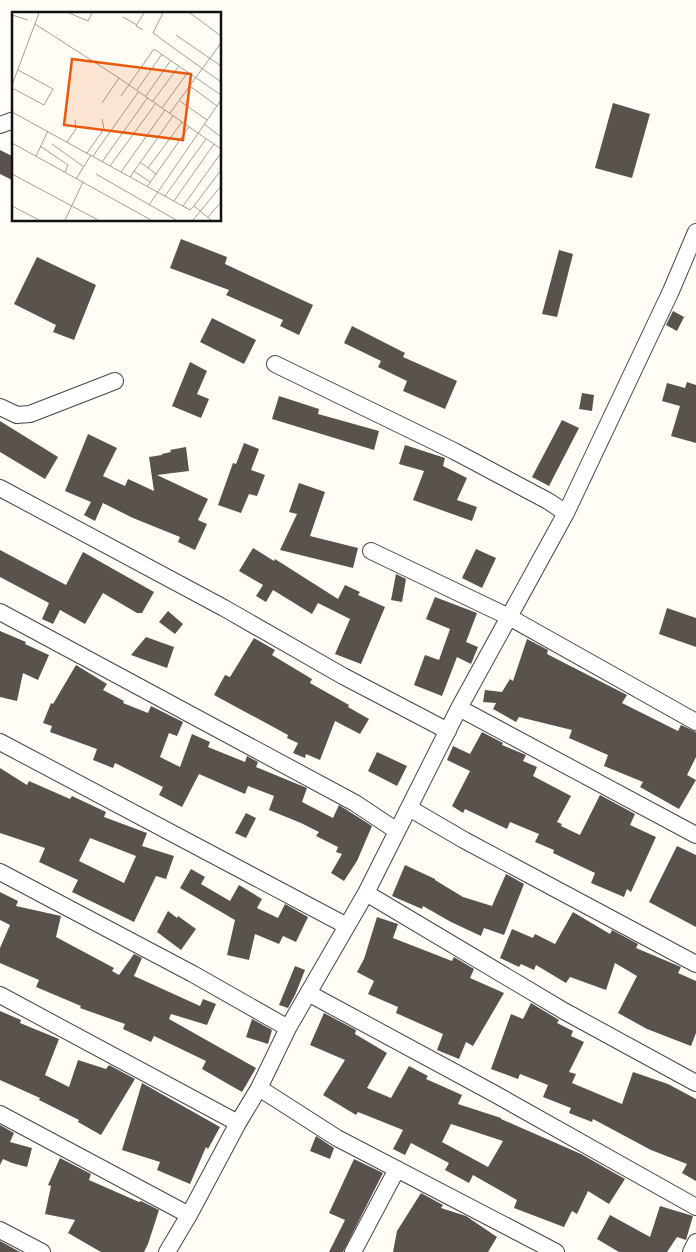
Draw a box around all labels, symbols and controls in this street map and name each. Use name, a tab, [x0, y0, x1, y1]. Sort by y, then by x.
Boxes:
inset map	[12, 12, 221, 221]

